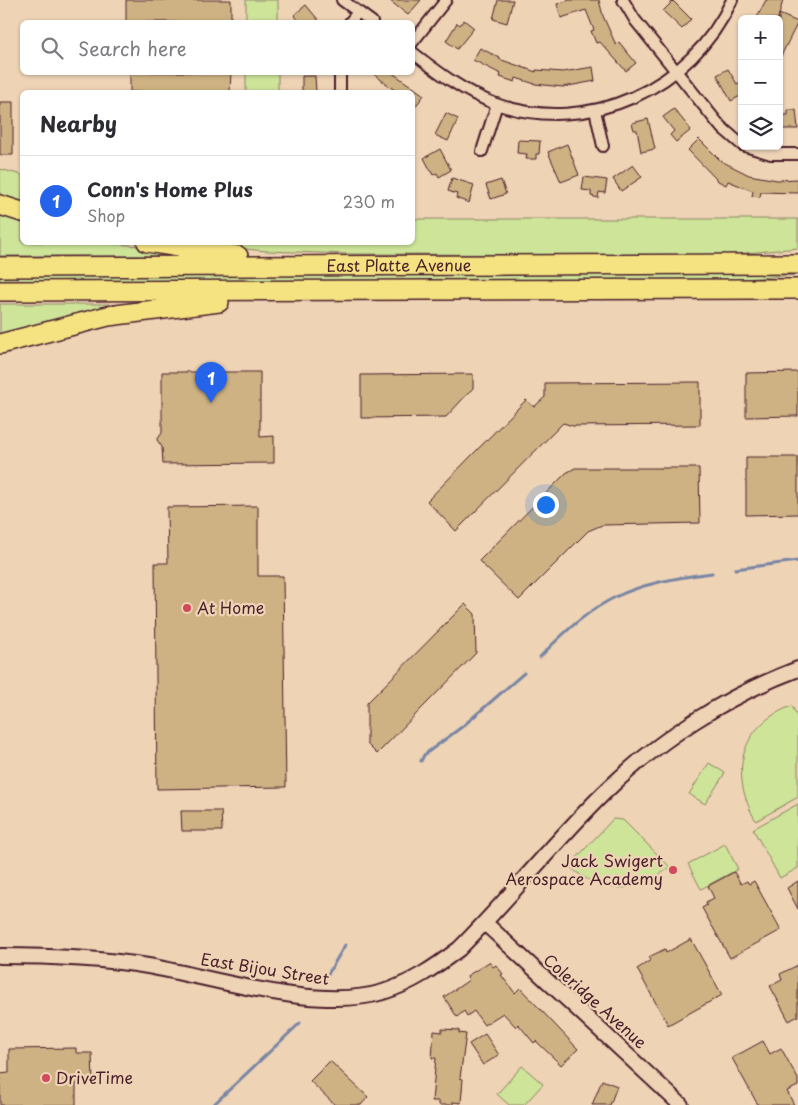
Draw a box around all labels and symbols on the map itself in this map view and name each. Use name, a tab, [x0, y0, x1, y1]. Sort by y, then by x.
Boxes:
street label: East Platte Avenue	[326, 252, 472, 277]
pin: 1	[195, 362, 227, 403]
your location	[533, 492, 559, 518]
place label: At Home	[197, 595, 264, 619]
marker: At Home	[181, 602, 193, 614]
place label: Jack Swigert Aerospace Academy	[505, 848, 663, 890]
marker: Jack Swigert Aerospace Academy	[667, 864, 679, 876]
street label: East Bijou Street	[199, 946, 332, 990]
street label: Coleridge Avenue	[539, 947, 653, 1053]
place label: DriveTime	[56, 1065, 133, 1089]
marker: DriveTime	[40, 1072, 52, 1084]

